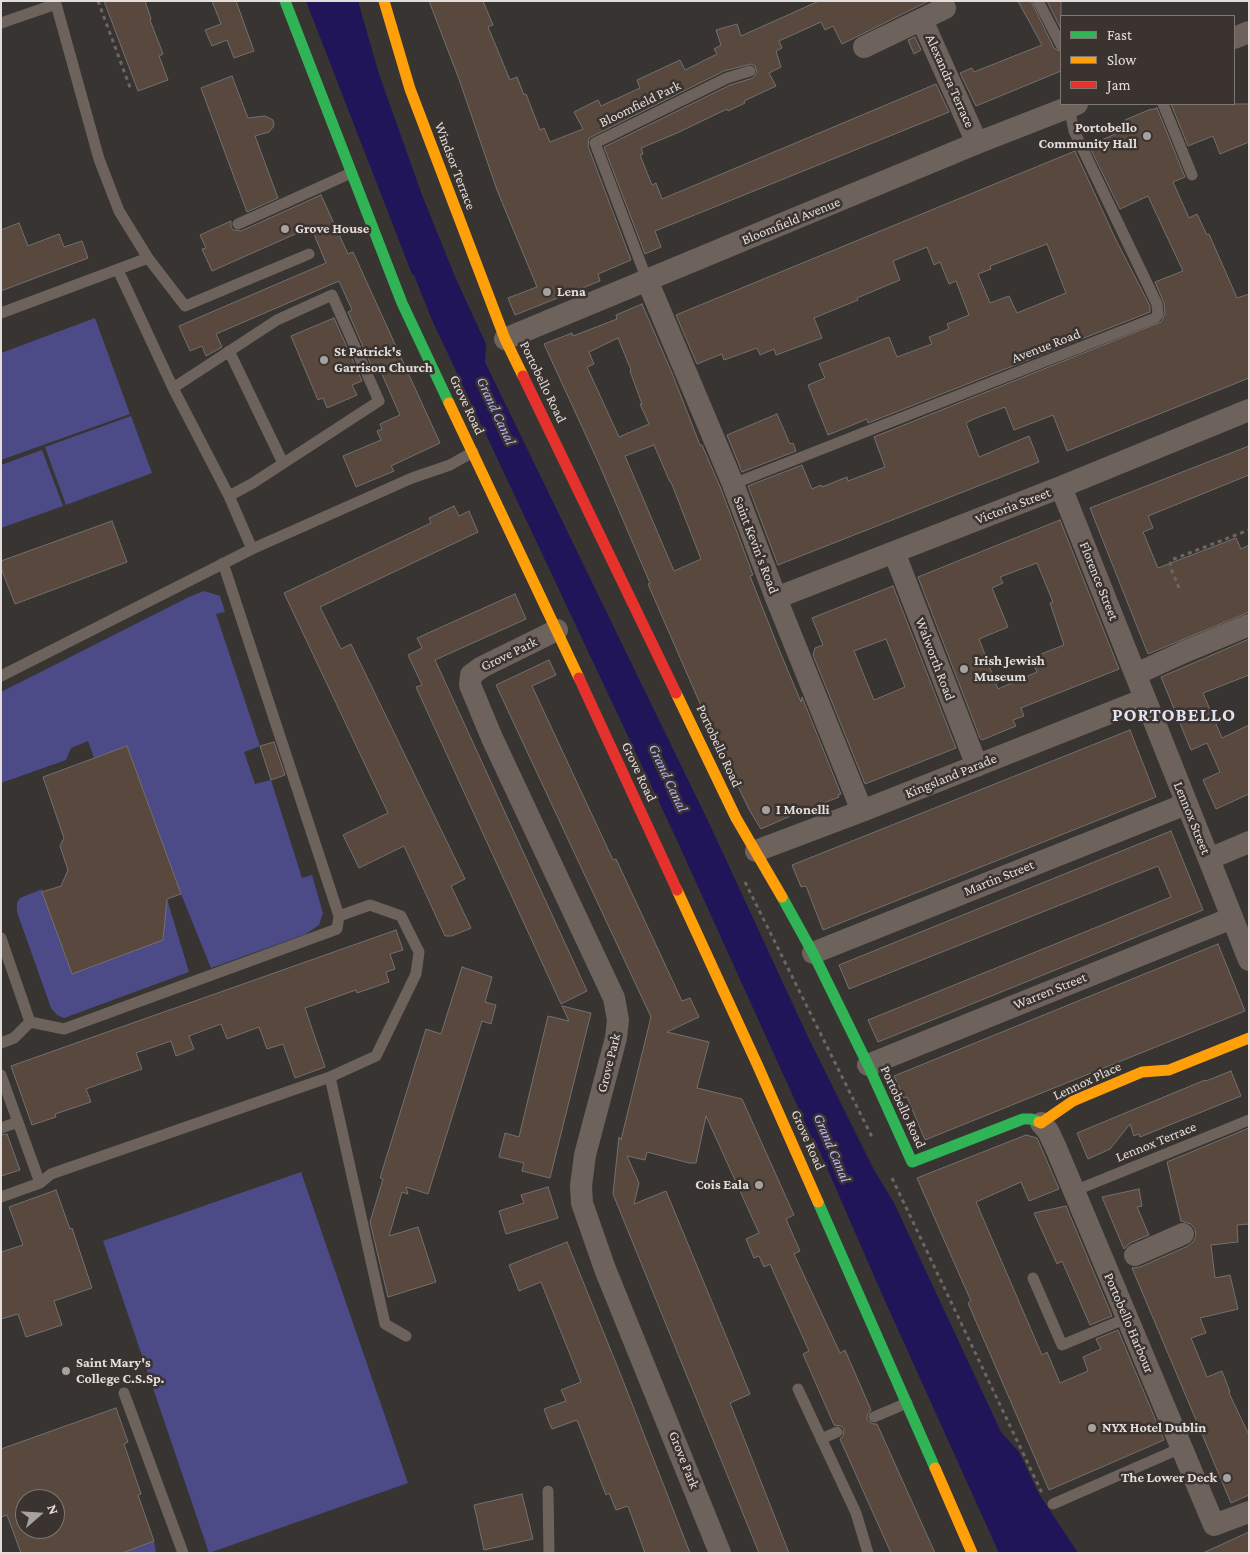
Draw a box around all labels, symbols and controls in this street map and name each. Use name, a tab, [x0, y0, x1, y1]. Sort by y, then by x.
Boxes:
legend	[1060, 15, 1235, 105]
text: Fast	[1107, 27, 1132, 43]
street label: Alexandra Terrace	[922, 32, 978, 130]
text: Slow	[1107, 52, 1136, 68]
street label: Bloomfield Park	[596, 77, 684, 131]
text: Jam	[1107, 77, 1130, 93]
street label: Windsor Terrace	[431, 120, 479, 212]
place label: Portobello Community Hall	[1039, 120, 1137, 152]
marker: Portobello Community Hall	[1141, 130, 1153, 142]
street label: Bloomfield Avenue	[739, 194, 843, 248]
place label: Grove House	[295, 221, 369, 237]
marker: Grove House	[279, 223, 291, 235]
place label: Lena	[557, 284, 586, 300]
marker: Lena	[541, 286, 553, 298]
street label: Avenue Road	[1009, 325, 1083, 367]
street label: Portobello Road	[516, 338, 570, 426]
place label: St Patrick's Garrison Church	[334, 344, 433, 377]
marker: St Patrick's Garrison Church	[318, 354, 330, 366]
street label: Grove Road	[446, 372, 488, 438]
water label: Grand Canal	[472, 374, 520, 448]
street label: Victoria Street	[973, 484, 1053, 528]
street label: Saint Kevin's Road	[730, 494, 782, 596]
street label: Florence Street	[1076, 539, 1122, 623]
street label: Walworth Road	[911, 615, 959, 703]
street label: Grove Park	[478, 633, 540, 675]
place label: Irish Jewish Museum	[974, 653, 1045, 686]
marker: Irish Jewish Museum	[958, 663, 970, 675]
street label: Portobello Road	[693, 702, 745, 790]
district label: PORTOBELLO	[1111, 704, 1237, 726]
street label: Grove Road	[618, 739, 660, 805]
water label: Grand Canal	[644, 741, 692, 815]
street label: Kingsland Parade	[903, 750, 999, 802]
street label: Lennox Street	[1170, 779, 1214, 857]
place label: I Monelli	[776, 802, 830, 818]
marker: I Monelli	[760, 804, 772, 816]
street label: Martin Street	[961, 856, 1037, 900]
street label: Warren Street	[1011, 969, 1089, 1013]
street label: Grove Park	[594, 1032, 624, 1094]
street label: Lennox Place	[1050, 1058, 1124, 1104]
street label: Portobello Road	[877, 1063, 929, 1151]
street label: Grove Road	[787, 1107, 829, 1173]
water label: Grand Canal	[809, 1111, 855, 1185]
street label: Lennox Terrace	[1113, 1118, 1199, 1166]
place label: Cois Eala	[695, 1177, 749, 1193]
marker: Cois Eala	[753, 1179, 765, 1191]
street label: Portobello Harbour	[1100, 1270, 1158, 1376]
place label: Saint Mary's College C.S.Sp.	[76, 1355, 164, 1388]
marker: Saint Mary's College C.S.Sp.	[60, 1365, 72, 1377]
place label: NYX Hotel Dublin	[1102, 1420, 1206, 1436]
marker: NYX Hotel Dublin	[1086, 1422, 1098, 1434]
street label: Grove Park	[665, 1429, 703, 1491]
place label: The Lower Deck	[1121, 1470, 1217, 1486]
marker: The Lower Deck	[1221, 1472, 1233, 1484]
north arrow	[15, 1489, 65, 1539]
text: N	[44, 1502, 62, 1517]

